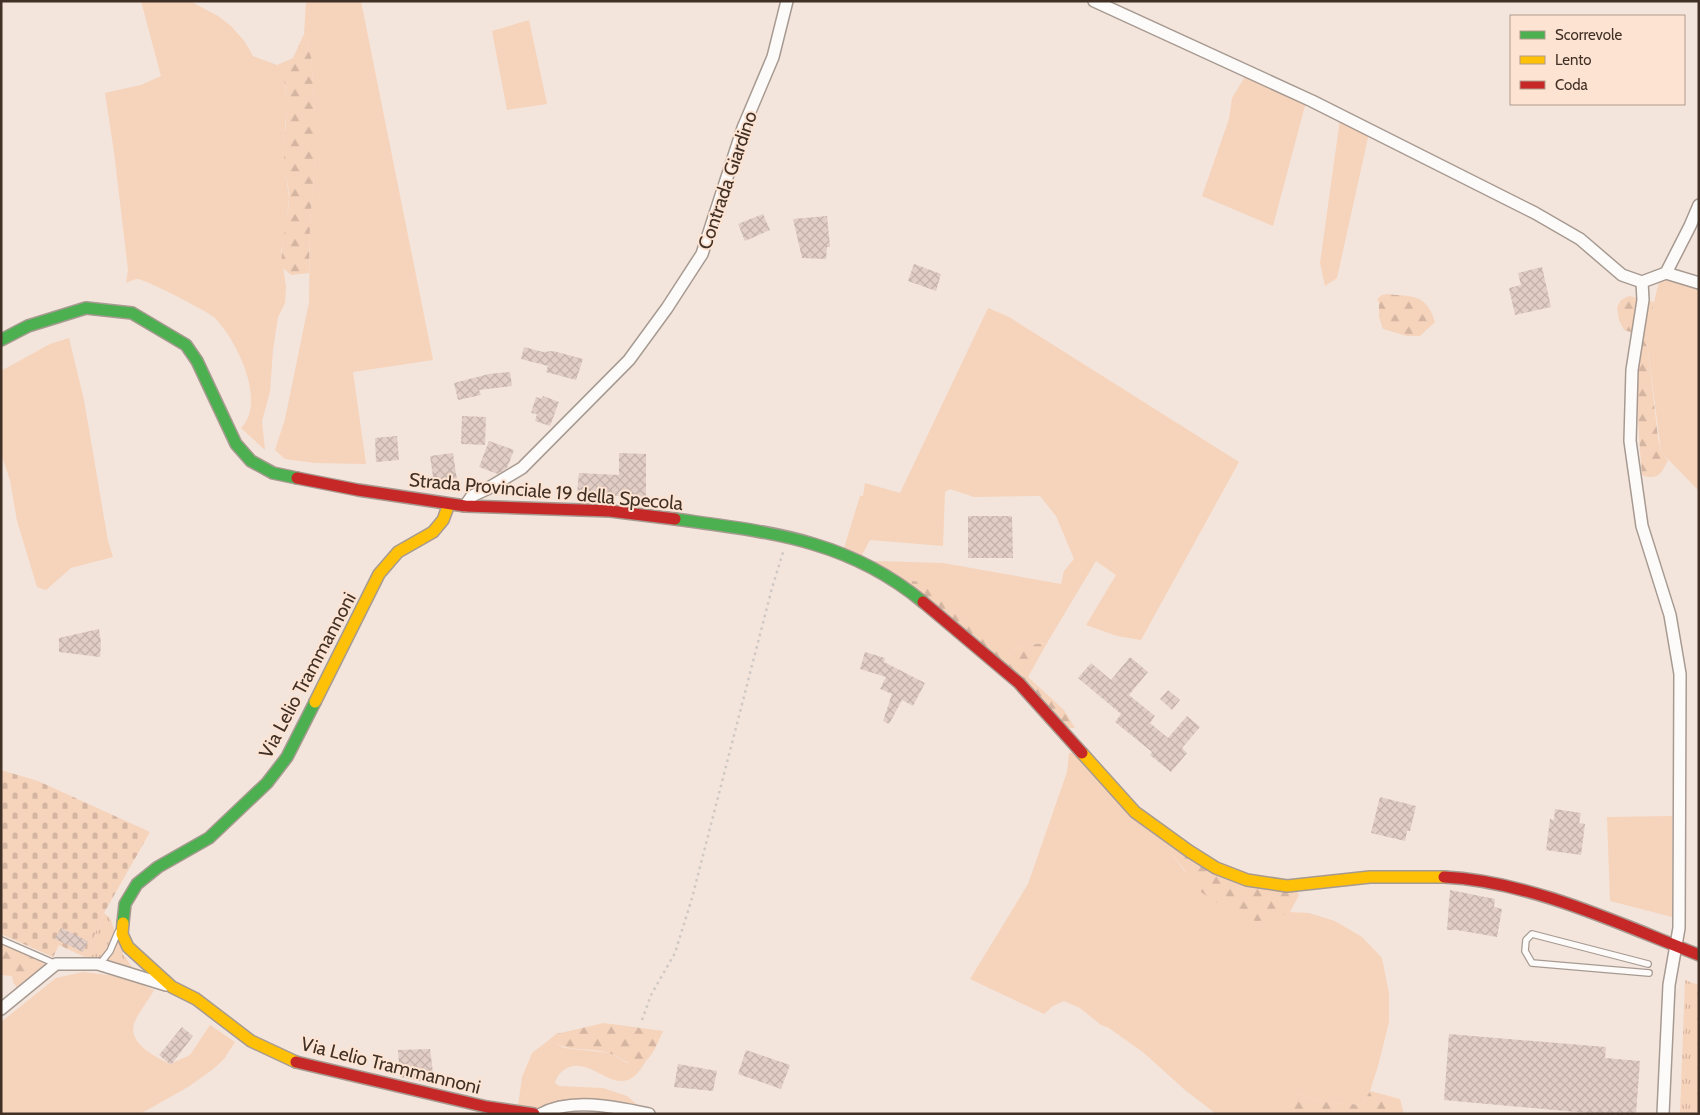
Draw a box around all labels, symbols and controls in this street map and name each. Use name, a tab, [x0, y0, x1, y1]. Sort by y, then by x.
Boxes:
legend	[1510, 15, 1685, 105]
text: Scorrevole	[1555, 26, 1623, 44]
text: Lento	[1555, 51, 1592, 69]
text: Coda	[1555, 76, 1589, 94]
street label: Contrada Giardino	[693, 108, 762, 252]
street label: Strada Provinciale 19 della Specola	[408, 468, 684, 515]
street label: Via Lelio Trammannoni	[254, 588, 361, 762]
street label: Via Lelio Trammannoni	[299, 1032, 483, 1099]

